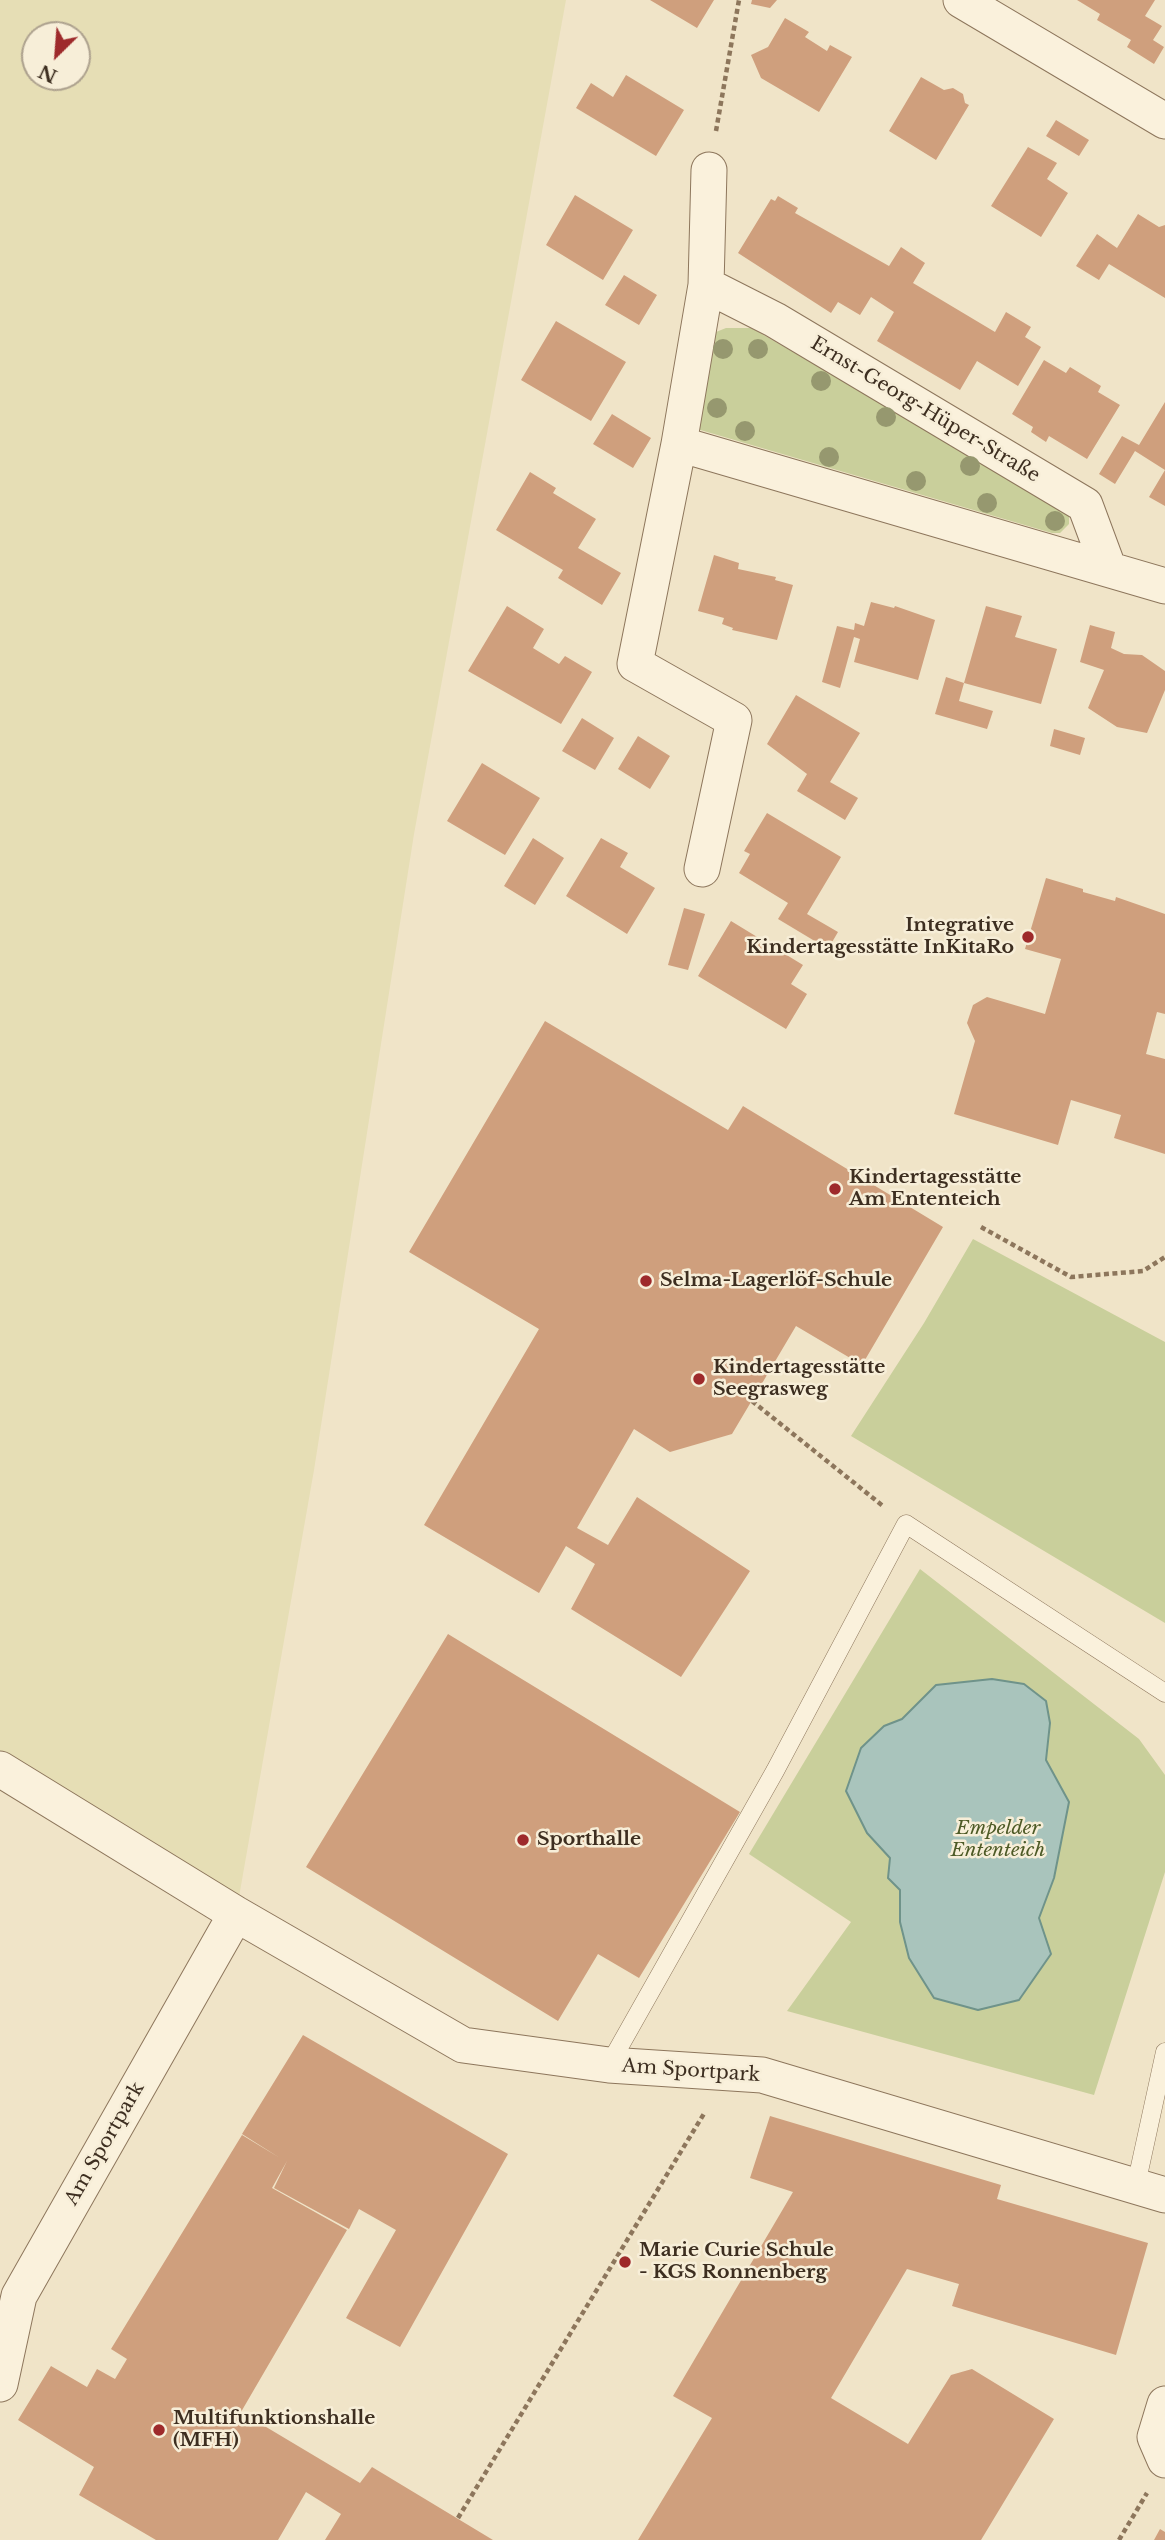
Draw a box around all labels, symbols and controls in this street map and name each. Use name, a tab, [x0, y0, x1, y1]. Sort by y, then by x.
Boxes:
north arrow	[21, 21, 91, 91]
text: N	[35, 59, 61, 88]
street label: Ernst-Georg-Hüper-Straße	[806, 332, 1044, 488]
place label: Integrative Kindertagesstätte InKitaRo	[746, 915, 1014, 959]
marker: Integrative Kindertagesstätte InKitaRo	[1020, 929, 1036, 945]
place label: Kindertagesstätte Am Ententeich	[849, 1167, 1021, 1211]
marker: Kindertagesstätte Am Ententeich	[827, 1181, 843, 1197]
place label: Selma-Lagerlöf-Schule	[660, 1270, 892, 1292]
marker: Selma-Lagerlöf-Schule	[638, 1273, 654, 1289]
place label: Kindertagesstätte Seegrasweg	[713, 1357, 885, 1401]
marker: Kindertagesstätte Seegrasweg	[691, 1371, 707, 1387]
park label: Empelder Ententeich	[951, 1818, 1045, 1862]
place label: Sporthalle	[537, 1829, 641, 1851]
marker: Sporthalle	[515, 1832, 531, 1848]
street label: Am Sportpark	[621, 2055, 761, 2087]
street label: Am Sportpark	[61, 2078, 149, 2210]
place label: Marie Curie Schule - KGS Ronnenberg	[639, 2240, 834, 2284]
marker: Marie Curie Schule - KGS Ronnenberg	[617, 2254, 633, 2270]
place label: Multifunktionshalle (MFH)	[173, 2408, 375, 2452]
marker: Multifunktionshalle (MFH)	[151, 2422, 167, 2438]

